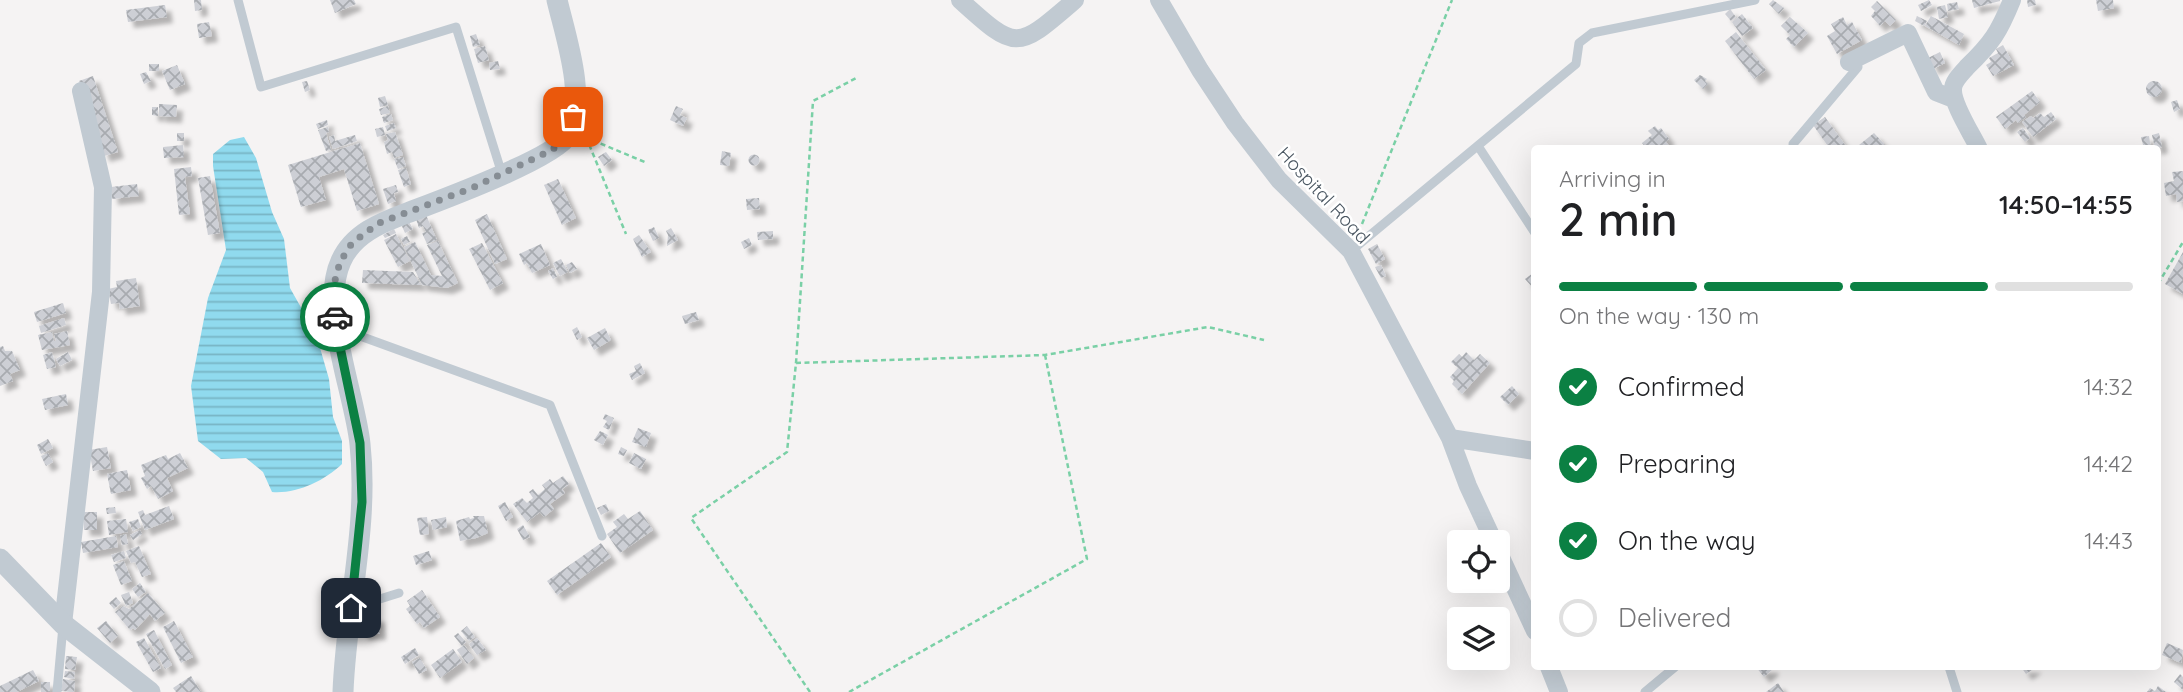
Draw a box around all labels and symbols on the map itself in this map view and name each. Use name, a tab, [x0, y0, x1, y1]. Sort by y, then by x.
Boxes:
pin	[543, 87, 603, 147]
street label: Hospital Road	[1273, 141, 1375, 249]
courier	[300, 282, 370, 352]
pin	[321, 578, 381, 638]

